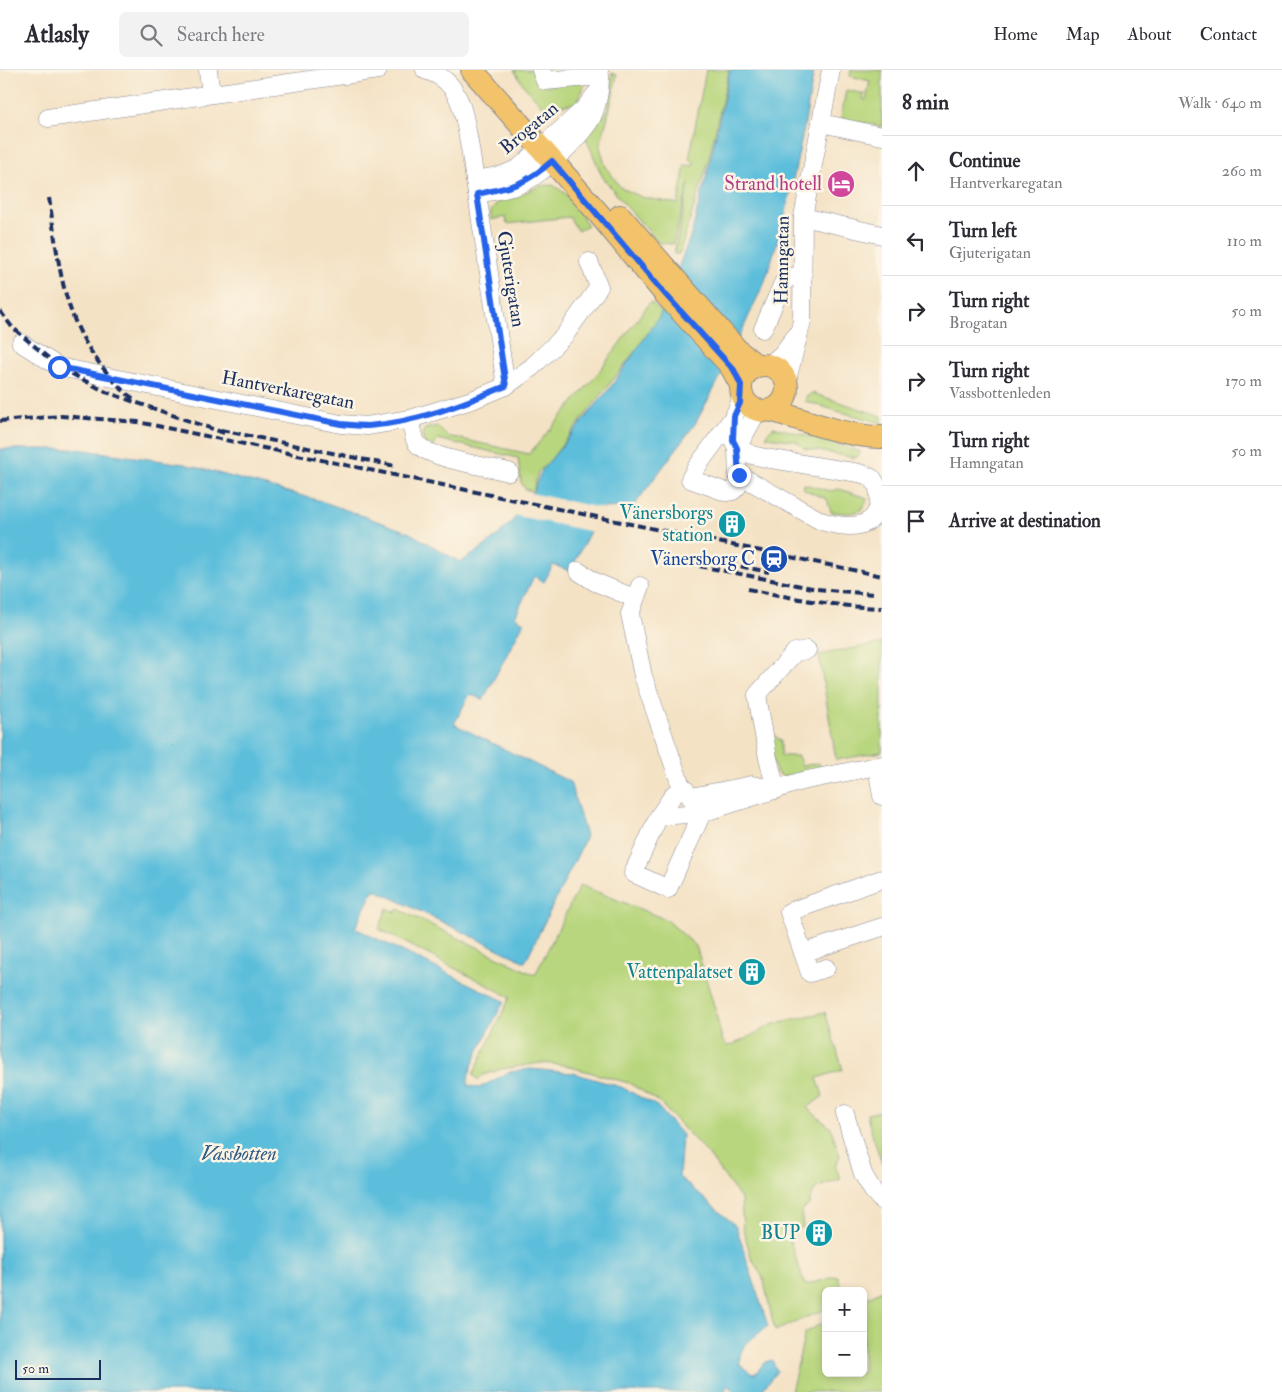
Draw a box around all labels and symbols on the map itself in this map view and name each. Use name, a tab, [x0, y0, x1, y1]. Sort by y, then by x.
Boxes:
street label: Brogatan	[495, 96, 563, 160]
hotel icon: Strand hotell	[826, 169, 856, 199]
place label: Strand hotell	[724, 172, 822, 196]
street label: Hamngatan	[769, 215, 795, 305]
street label: Gjuterigatan	[492, 229, 530, 329]
route start	[48, 356, 71, 379]
street label: Hantverkaregatan	[220, 365, 357, 415]
route end	[728, 464, 751, 487]
place label: Vänersborgs station	[620, 501, 713, 547]
building icon: Vänersborgs station	[717, 509, 747, 539]
station icon: Vänersborg C	[759, 544, 789, 574]
place label: Vänersborg C	[650, 547, 755, 571]
building icon: Vattenpalatset	[737, 957, 767, 987]
place label: Vattenpalatset	[626, 960, 733, 985]
water label: Vassbotten	[201, 1141, 277, 1166]
building icon: BUP	[804, 1218, 834, 1248]
place label: BUP	[761, 1221, 800, 1245]
scale bar	[15, 1357, 101, 1380]

